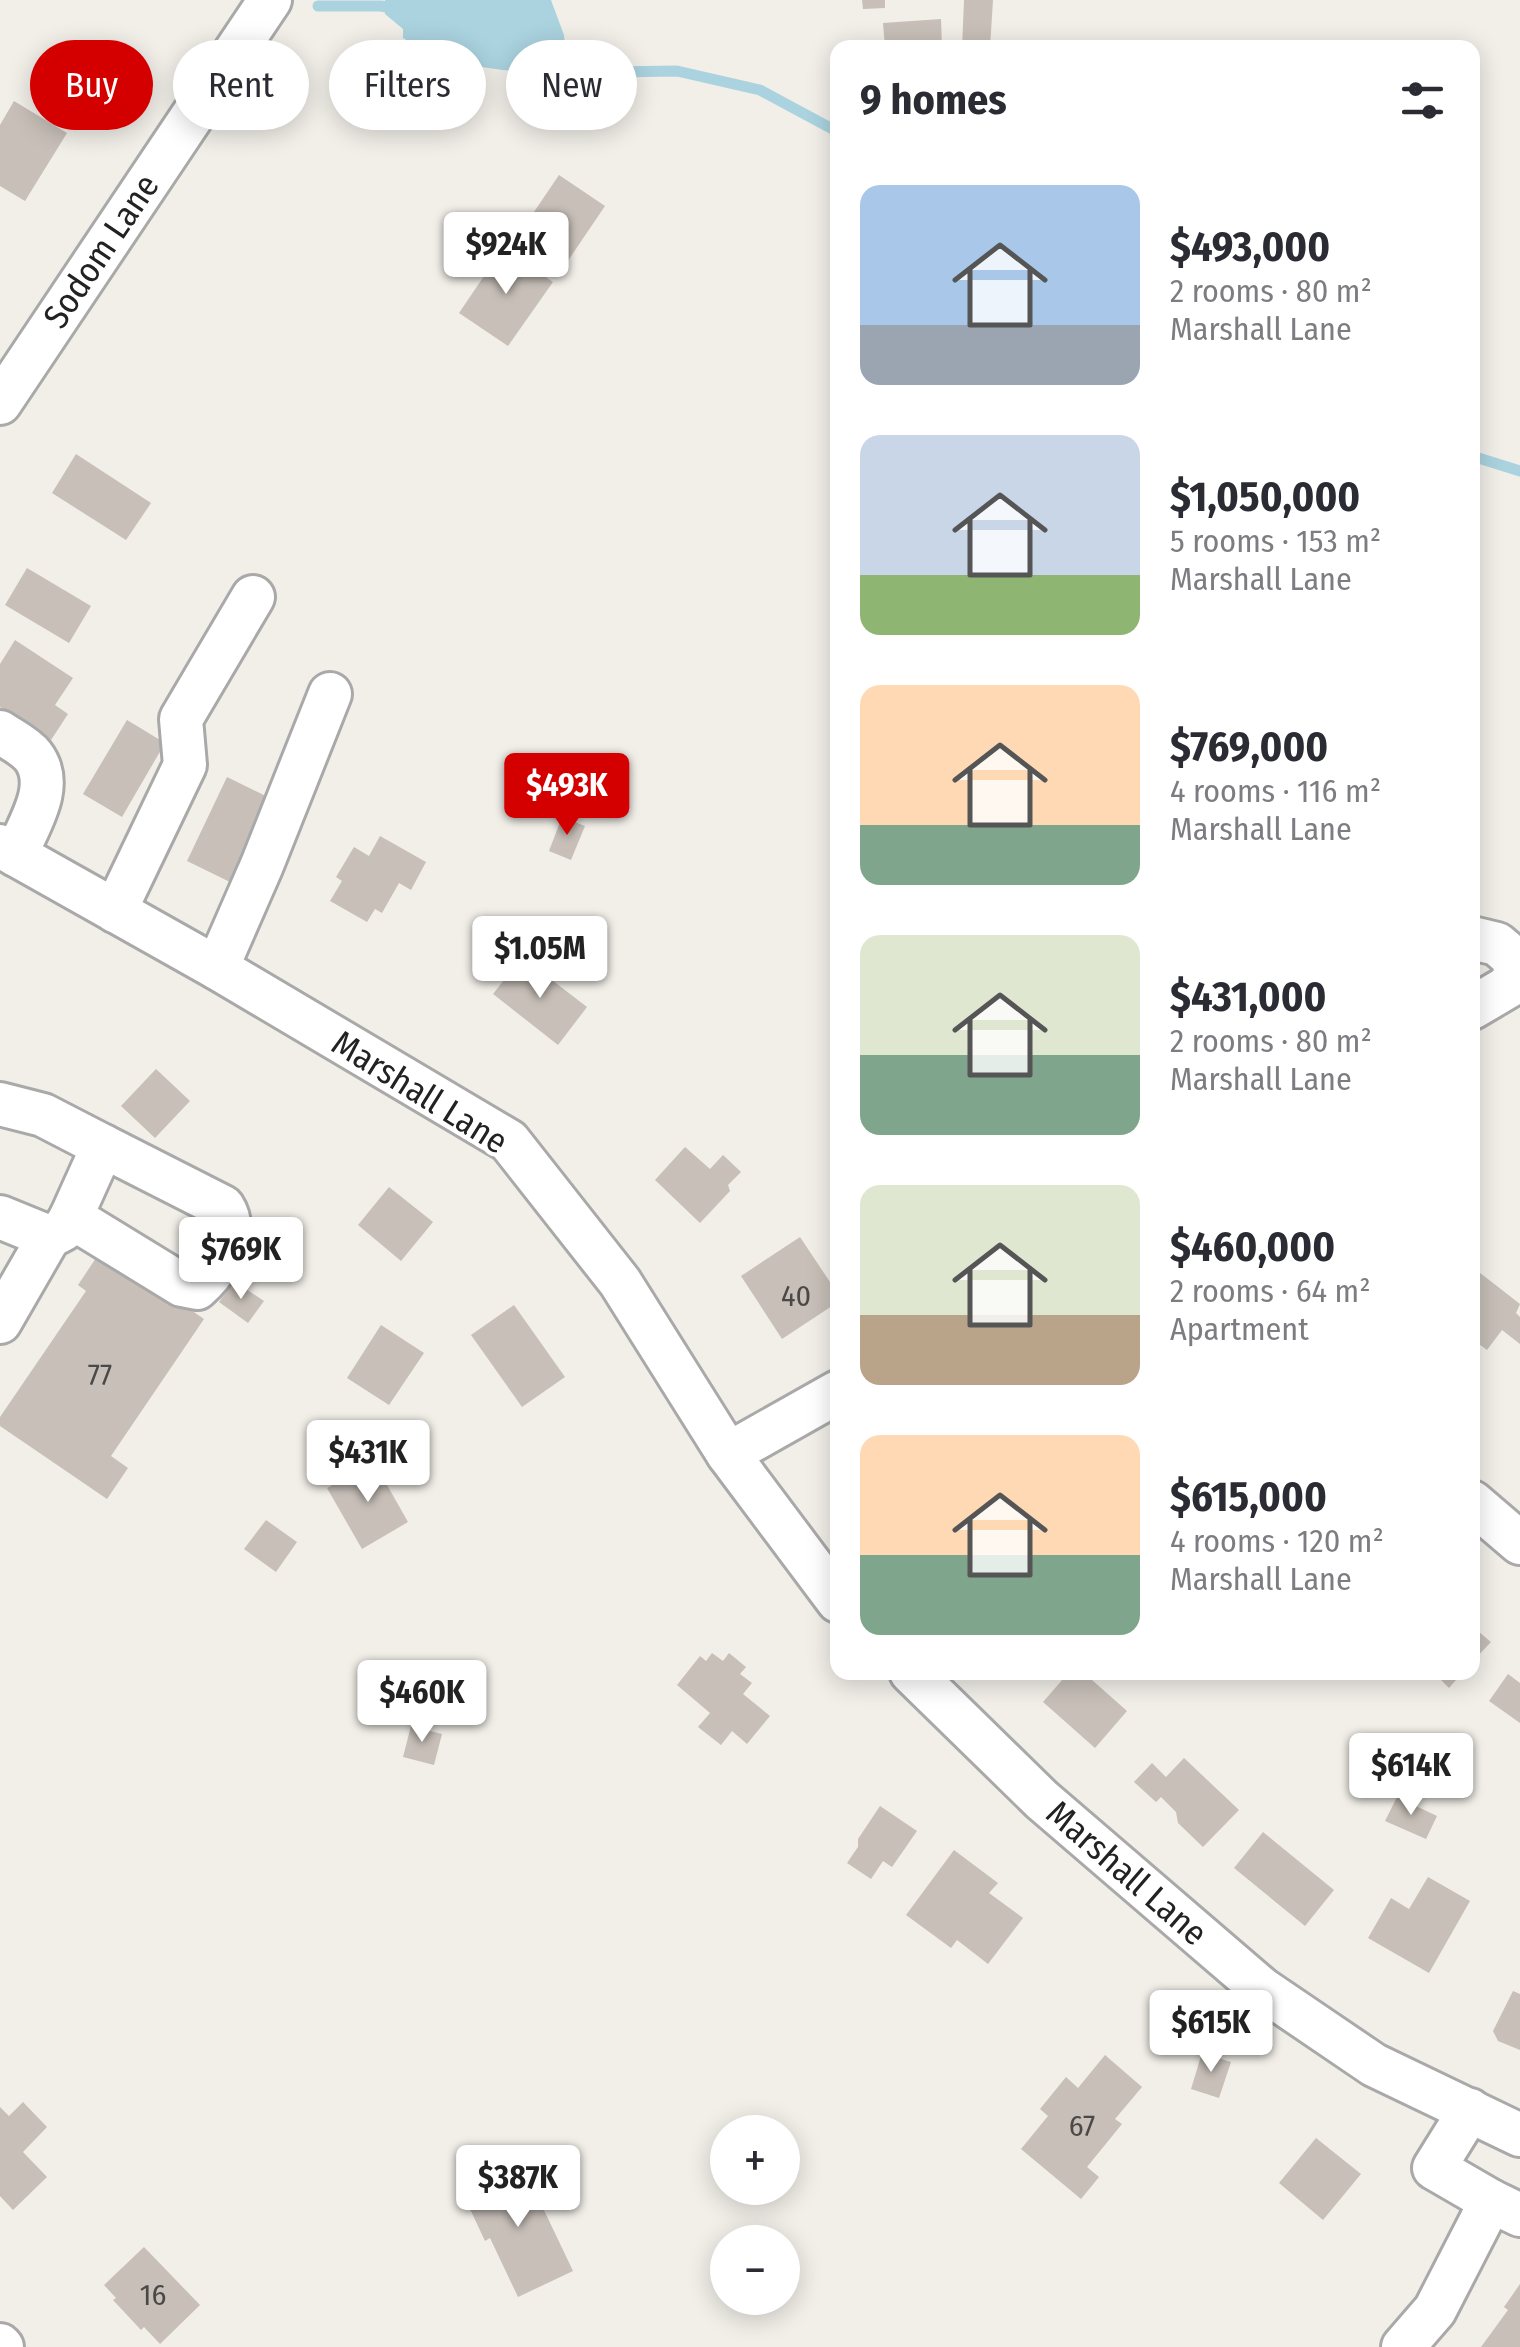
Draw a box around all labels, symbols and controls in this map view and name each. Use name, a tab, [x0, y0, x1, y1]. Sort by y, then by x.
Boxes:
chip: Buy	[30, 40, 153, 130]
chip: Rent	[173, 40, 309, 130]
chip: Filters	[329, 40, 486, 130]
chip: New	[506, 40, 637, 130]
icon: filters	[1395, 73, 1450, 128]
text: 9 homes	[860, 75, 1007, 125]
street label: Sodom Lane	[34, 166, 168, 336]
pin: $924K	[436, 212, 576, 297]
text: $493,000	[1170, 222, 1330, 272]
text: $924K	[466, 225, 546, 263]
icon: home	[940, 225, 1060, 345]
text: 2 rooms · 80 m²	[1170, 272, 1372, 310]
text: Marshall Lane	[1170, 310, 1352, 348]
text: $1,050,000	[1170, 472, 1360, 522]
icon: home	[940, 475, 1060, 595]
text: 5 rooms · 153 m²	[1170, 522, 1381, 560]
text: Marshall Lane	[1170, 560, 1352, 598]
text: $769,000	[1170, 722, 1328, 772]
icon: home	[940, 725, 1060, 845]
pin: $493K	[497, 753, 637, 838]
text: $493K	[526, 766, 608, 804]
text: 4 rooms · 116 m²	[1170, 772, 1381, 810]
text: Marshall Lane	[1170, 810, 1352, 848]
pin: $1.05M	[459, 916, 621, 1001]
text: $1.05M	[494, 929, 586, 967]
text: $431,000	[1170, 972, 1327, 1022]
icon: home	[940, 975, 1060, 1095]
street label: Marshall Lane	[325, 1022, 515, 1162]
text: 2 rooms · 80 m²	[1170, 1022, 1372, 1060]
text: Marshall Lane	[1170, 1060, 1352, 1098]
pin: $769K	[171, 1217, 311, 1302]
text: $460,000	[1170, 1222, 1335, 1272]
icon: home	[940, 1225, 1060, 1345]
text: $769K	[201, 1230, 281, 1268]
text: 2 rooms · 64 m²	[1170, 1272, 1371, 1310]
house number: 40	[781, 1278, 811, 1314]
text: Apartment	[1170, 1310, 1309, 1348]
house number: 77	[88, 1357, 112, 1393]
pin: $431K	[298, 1420, 438, 1505]
text: $431K	[329, 1433, 407, 1471]
text: $615,000	[1170, 1472, 1327, 1522]
icon: home	[940, 1475, 1060, 1595]
text: 4 rooms · 120 m²	[1170, 1522, 1384, 1560]
text: Marshall Lane	[1170, 1560, 1352, 1598]
pin: $460K	[352, 1660, 492, 1745]
text: $460K	[379, 1673, 465, 1711]
pin: $614K	[1341, 1733, 1481, 1818]
text: $614K	[1371, 1746, 1451, 1784]
street label: Marshall Lane	[1038, 1792, 1216, 1954]
pin: $615K	[1141, 1990, 1281, 2075]
text: $615K	[1172, 2003, 1250, 2041]
house number: 67	[1069, 2108, 1095, 2144]
map controls	[710, 2115, 800, 2315]
button: +	[710, 2115, 800, 2205]
pin: $387K	[448, 2145, 588, 2230]
text: $387K	[478, 2158, 558, 2196]
button: −	[710, 2225, 800, 2315]
house number: 16	[140, 2277, 166, 2313]

